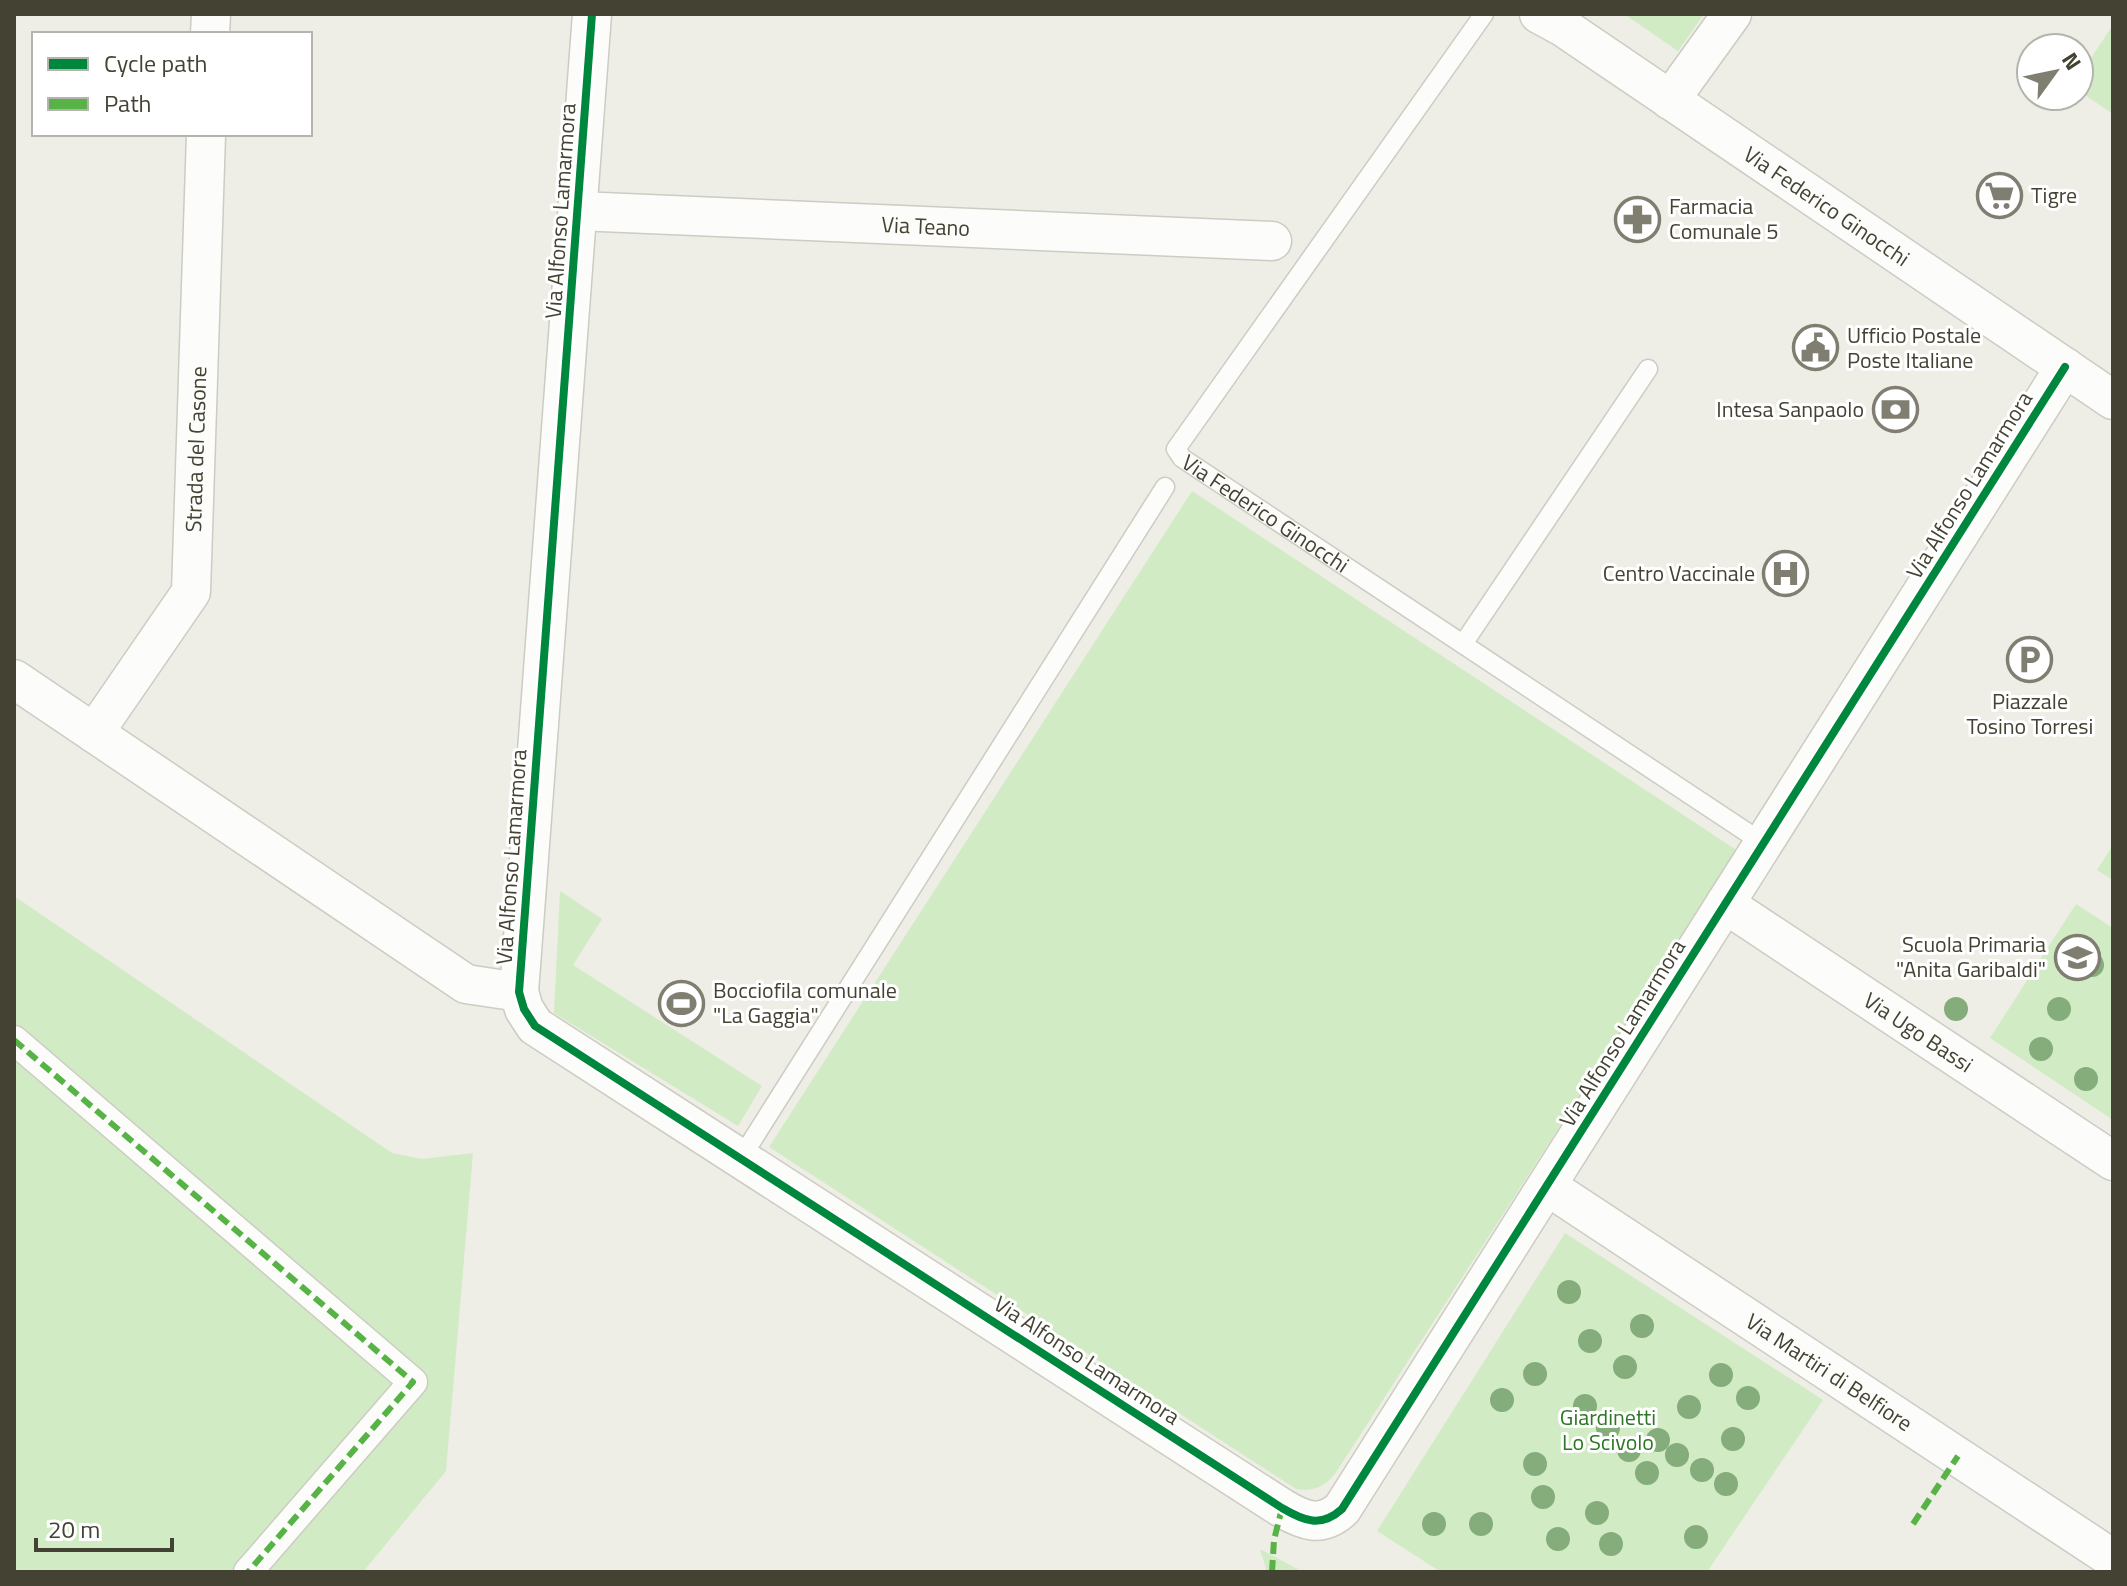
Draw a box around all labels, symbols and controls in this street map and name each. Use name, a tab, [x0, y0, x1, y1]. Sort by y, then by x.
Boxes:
legend	[32, 32, 312, 136]
north arrow	[2015, 32, 2095, 112]
text: Cycle path	[104, 45, 207, 81]
text: N	[2053, 45, 2090, 77]
text: Path	[104, 85, 151, 121]
street label: Via Alfonso Lamarmora	[536, 102, 584, 320]
street label: Via Federico Ginocchi	[1737, 137, 1917, 275]
supermarket icon: Tigre	[1976, 171, 2024, 219]
place label: Tigre	[2031, 178, 2077, 212]
place label: Farmacia Comunale 5	[1669, 189, 1779, 248]
pharmacy icon: Farmacia Comunale 5	[1614, 195, 1662, 243]
street label: Via Teano	[881, 207, 971, 245]
place label: Ufficio Postale Poste Italiane	[1847, 318, 1981, 377]
public building icon: Ufficio Postale Poste Italiane	[1792, 324, 1840, 372]
street label: Strada del Casone	[176, 366, 215, 533]
street label: Via Alfonso Lamarmora	[1897, 384, 2041, 586]
bank icon: Intesa Sanpaolo	[1871, 385, 1919, 433]
place label: Intesa Sanpaolo	[1716, 392, 1864, 426]
street label: Via Federico Ginocchi	[1175, 445, 1356, 581]
hospital icon: Centro Vaccinale	[1762, 549, 1810, 597]
place label: Centro Vaccinale	[1603, 556, 1755, 590]
parking icon: Piazzale Tosino Torresi	[2006, 636, 2054, 684]
place label: Piazzale Tosino Torresi	[1967, 684, 2093, 743]
street label: Via Alfonso Lamarmora	[487, 748, 535, 966]
place label: Scuola Primaria "Anita Garibaldi"	[1896, 927, 2046, 986]
street label: Via Alfonso Lamarmora	[1550, 932, 1694, 1134]
school or university icon: Scuola Primaria "Anita Garibaldi"	[2053, 933, 2101, 981]
place label: Bocciofila comunale "La Gaggia"	[713, 973, 897, 1032]
sports icon: Bocciofila comunale "La Gaggia"	[658, 979, 706, 1027]
street label: Via Ugo Bassi	[1857, 983, 1980, 1081]
street label: Via Alfonso Lamarmora	[987, 1287, 1187, 1433]
street label: Via Martiri di Belfiore	[1739, 1304, 1920, 1440]
park label: Giardinetti Lo Scivolo	[1560, 1400, 1656, 1459]
scale bar	[36, 1502, 172, 1552]
text: 20 m	[48, 1511, 100, 1547]

